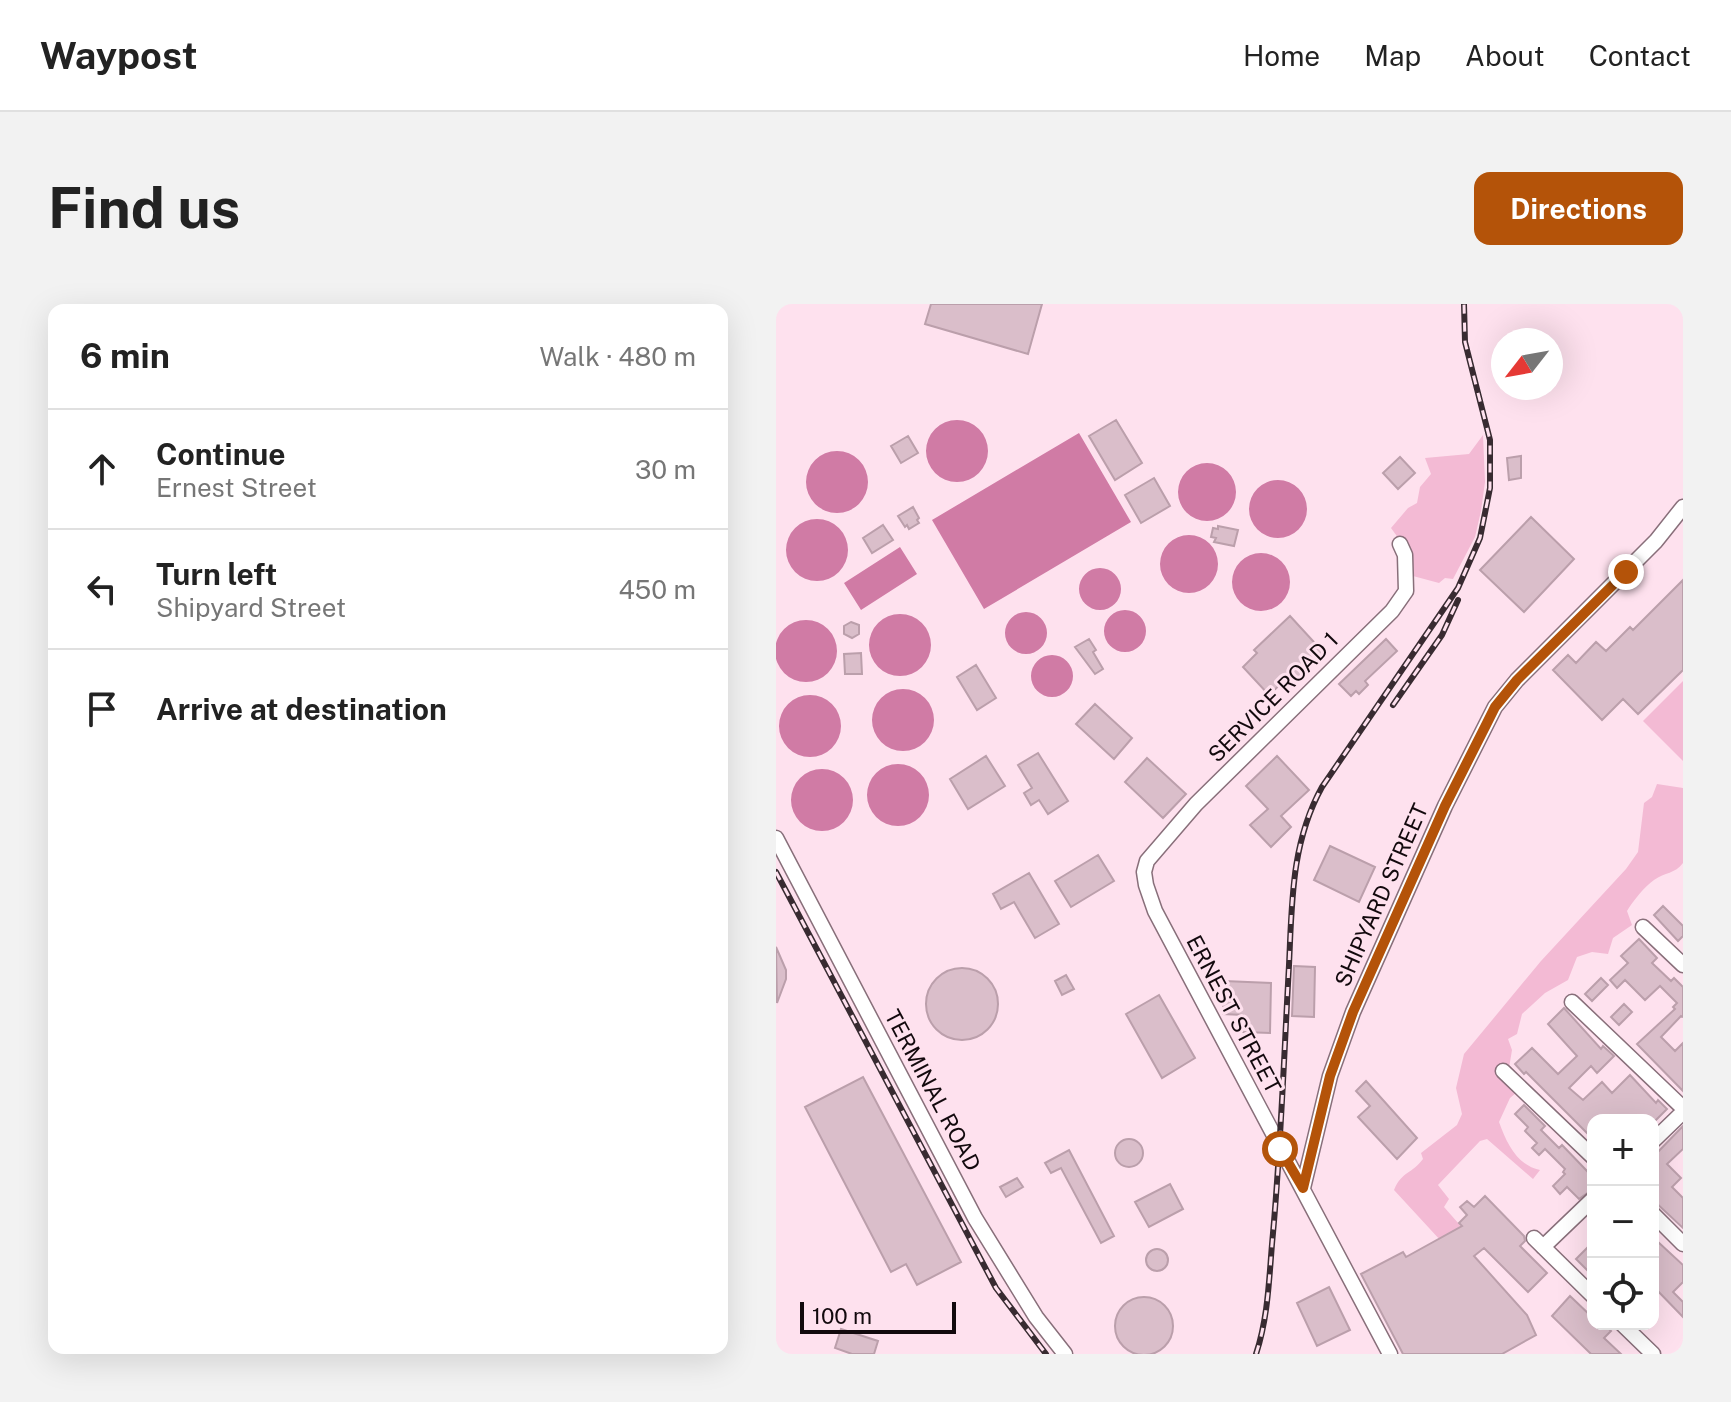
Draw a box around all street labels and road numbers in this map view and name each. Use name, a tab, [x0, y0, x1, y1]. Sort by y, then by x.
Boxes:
street label: SERVICE ROAD 1	[1203, 627, 1343, 767]
street label: SHIPYARD STREET	[1329, 800, 1433, 990]
street label: ERNEST STREET	[1181, 931, 1287, 1097]
street label: TERMINAL ROAD	[880, 1005, 986, 1175]

